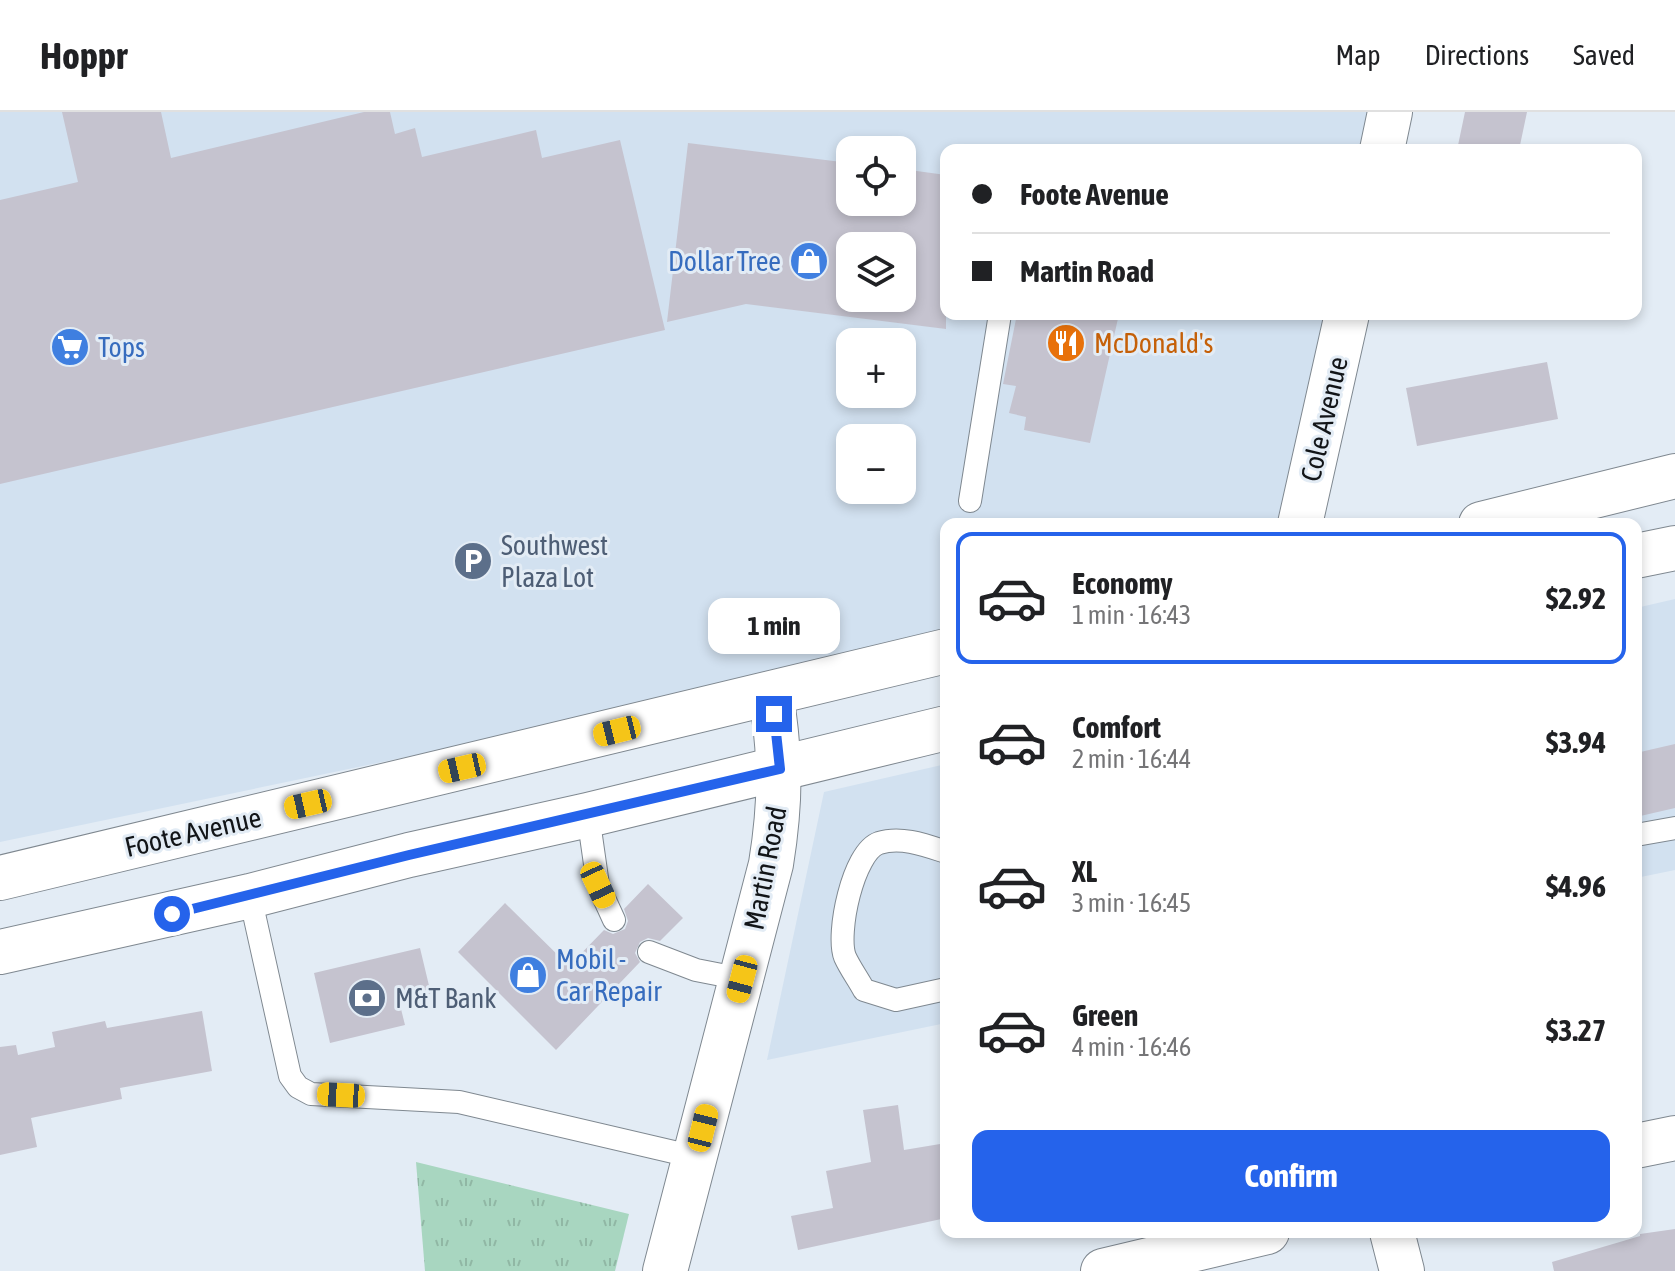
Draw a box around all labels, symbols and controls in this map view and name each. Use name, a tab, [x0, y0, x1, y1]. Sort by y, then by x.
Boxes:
text: Hoppr	[40, 34, 127, 77]
text: Map	[1336, 39, 1381, 71]
text: Directions	[1425, 39, 1529, 71]
text: Saved	[1573, 39, 1635, 71]
map controls	[836, 136, 916, 504]
button: locate	[836, 136, 916, 216]
text: Foote Avenue	[1020, 177, 1169, 211]
button: layers	[836, 232, 916, 312]
shop icon: Dollar Tree	[788, 240, 830, 282]
place label: Dollar Tree	[668, 245, 781, 277]
text: Martin Road	[1020, 254, 1154, 288]
restaurant icon: McDonald's	[1045, 322, 1087, 364]
supermarket icon: Tops	[49, 326, 91, 368]
place label: McDonald's	[1094, 327, 1213, 359]
button: +	[836, 328, 916, 408]
place label: Tops	[98, 331, 145, 363]
street label: Cole Avenue	[1294, 354, 1354, 484]
button: −	[836, 424, 916, 504]
place label: Southwest Plaza Lot	[501, 529, 608, 593]
parking icon: Southwest Plaza Lot	[452, 540, 494, 582]
icon: car	[976, 562, 1048, 634]
text: Economy	[1072, 566, 1173, 600]
text: $2.92	[1546, 581, 1606, 615]
callout: 1 min	[708, 598, 840, 654]
text: 1 min · 16:43	[1072, 600, 1191, 630]
text: 1 min	[747, 611, 801, 641]
route end	[756, 696, 792, 732]
icon: car	[976, 706, 1048, 778]
text: Comfort	[1072, 710, 1161, 744]
car	[591, 714, 643, 748]
text: $3.94	[1546, 725, 1606, 759]
text: 2 min · 16:44	[1072, 744, 1191, 774]
car	[436, 751, 488, 785]
car	[282, 787, 334, 821]
street label: Foote Avenue	[122, 801, 264, 863]
street label: Martin Road	[737, 804, 793, 932]
icon: car	[976, 850, 1048, 922]
text: XL	[1072, 854, 1097, 888]
car	[577, 858, 619, 912]
text: $4.96	[1546, 869, 1606, 903]
text: 3 min · 16:45	[1072, 888, 1191, 918]
route start	[154, 896, 190, 932]
place label: Mobil - Car Repair	[556, 943, 662, 1007]
car	[724, 953, 760, 1005]
shop icon: Mobil - Car Repair	[507, 954, 549, 996]
bank icon: M&T Bank	[346, 977, 388, 1019]
place label: M&T Bank	[395, 982, 497, 1014]
icon: car	[976, 994, 1048, 1066]
text: Green	[1072, 998, 1138, 1032]
text: $3.27	[1546, 1013, 1606, 1047]
text: 4 min · 16:46	[1072, 1032, 1191, 1062]
car	[316, 1082, 366, 1108]
car	[686, 1102, 720, 1154]
button: Confirm	[972, 1130, 1610, 1222]

